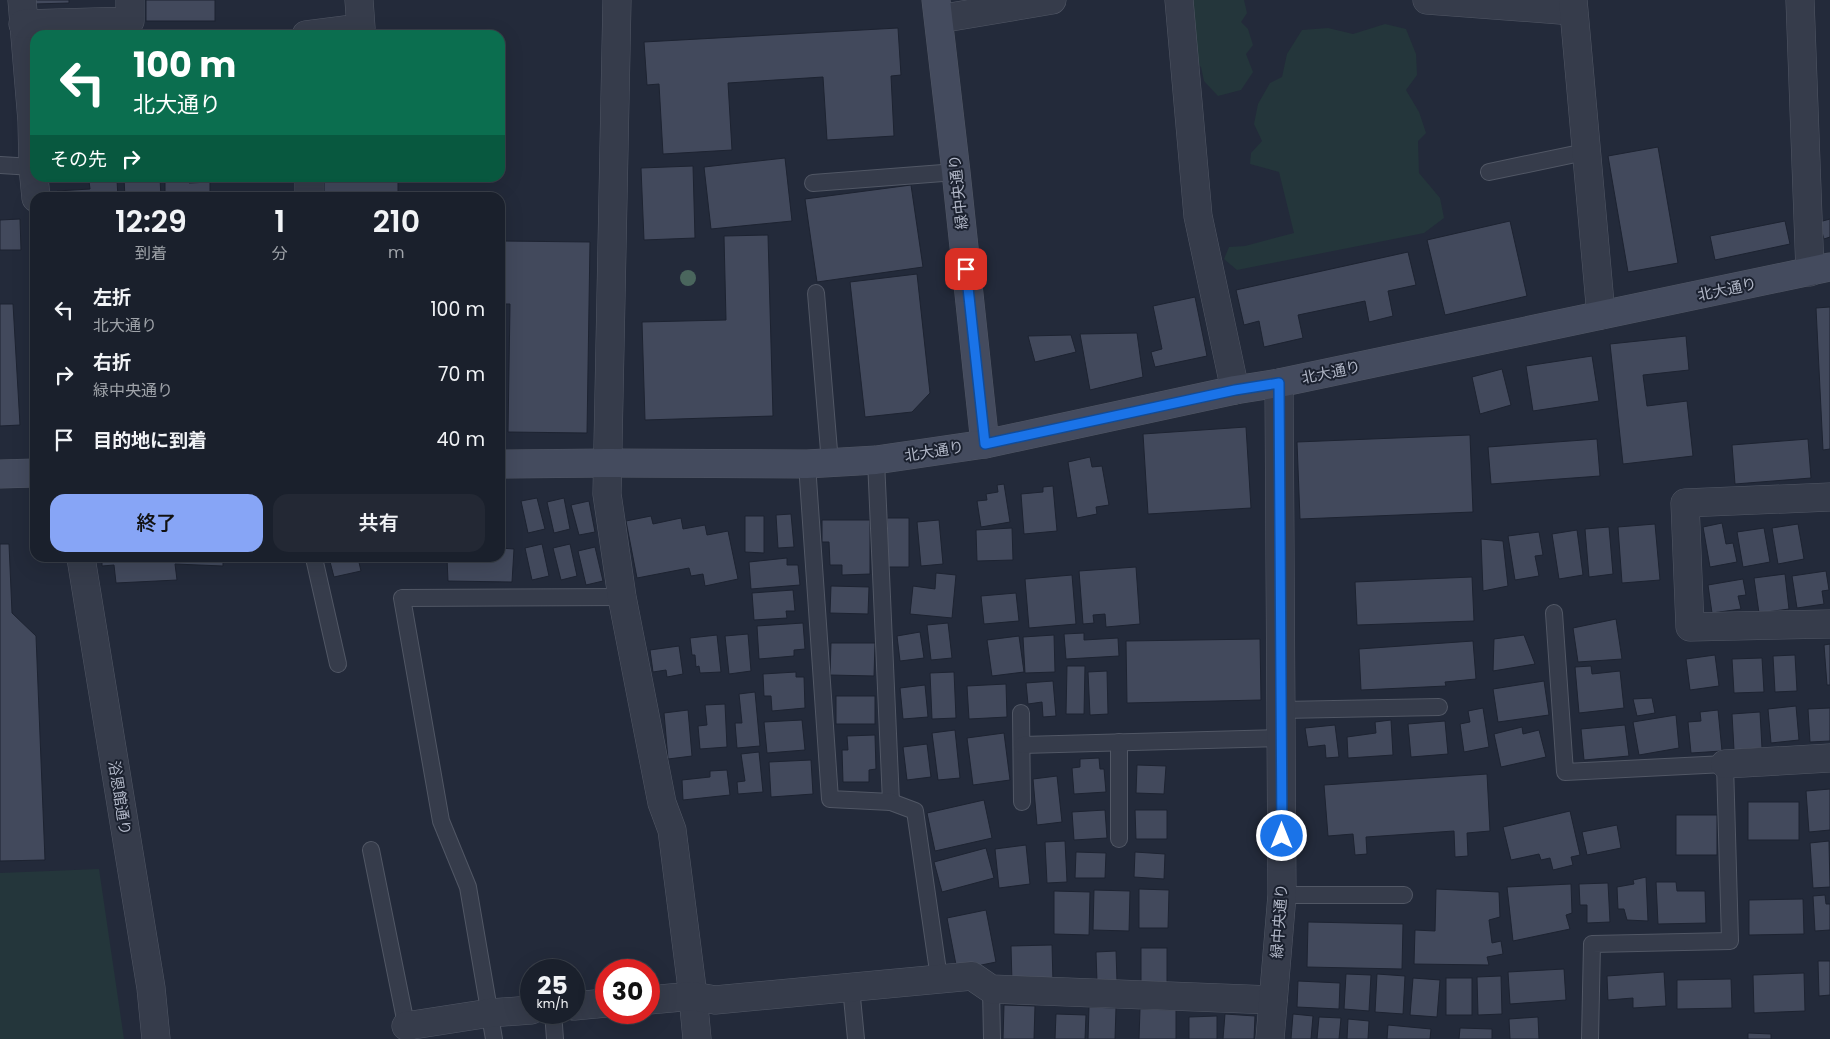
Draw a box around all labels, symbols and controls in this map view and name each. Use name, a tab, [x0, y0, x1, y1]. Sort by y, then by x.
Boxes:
text: 100 m	[133, 40, 236, 89]
icon: left	[50, 50, 115, 115]
text: 北大通り	[133, 89, 221, 120]
icon: right	[117, 145, 145, 173]
text: その先	[50, 146, 107, 173]
street label: 緑中央通り	[944, 154, 972, 230]
text: 12:29	[115, 200, 187, 243]
text: 1	[274, 200, 285, 243]
text: 210	[373, 200, 420, 243]
text: m	[388, 241, 405, 264]
text: 到着	[135, 242, 167, 265]
text: 分	[272, 242, 288, 265]
pin	[945, 248, 987, 290]
icon: arrive	[952, 255, 980, 283]
street label: 北大通り	[1695, 272, 1759, 306]
text: 左折	[93, 284, 131, 311]
icon: left	[50, 296, 78, 324]
text: 100 m	[430, 296, 485, 323]
text: 北大通り	[93, 314, 157, 337]
text: 右折	[93, 349, 131, 376]
street label: 北大通り	[1299, 355, 1363, 389]
icon: right	[50, 361, 78, 389]
text: 70 m	[438, 361, 485, 388]
text: 緑中央通り	[93, 379, 173, 402]
icon: arrive	[50, 426, 78, 454]
text: 40 m	[436, 426, 485, 453]
text: 目的地に到着	[93, 427, 207, 454]
street label: 北大通り	[903, 436, 965, 466]
button: 終了	[50, 494, 263, 552]
button: 共有	[273, 494, 485, 552]
street label: 浴恩館通り	[104, 759, 136, 837]
position arrow	[1255, 809, 1307, 861]
street label: 緑中央通り	[1266, 883, 1292, 959]
speed limit sign: 30	[595, 959, 660, 1024]
text: 25	[537, 968, 568, 1003]
text: km/h	[537, 995, 568, 1012]

